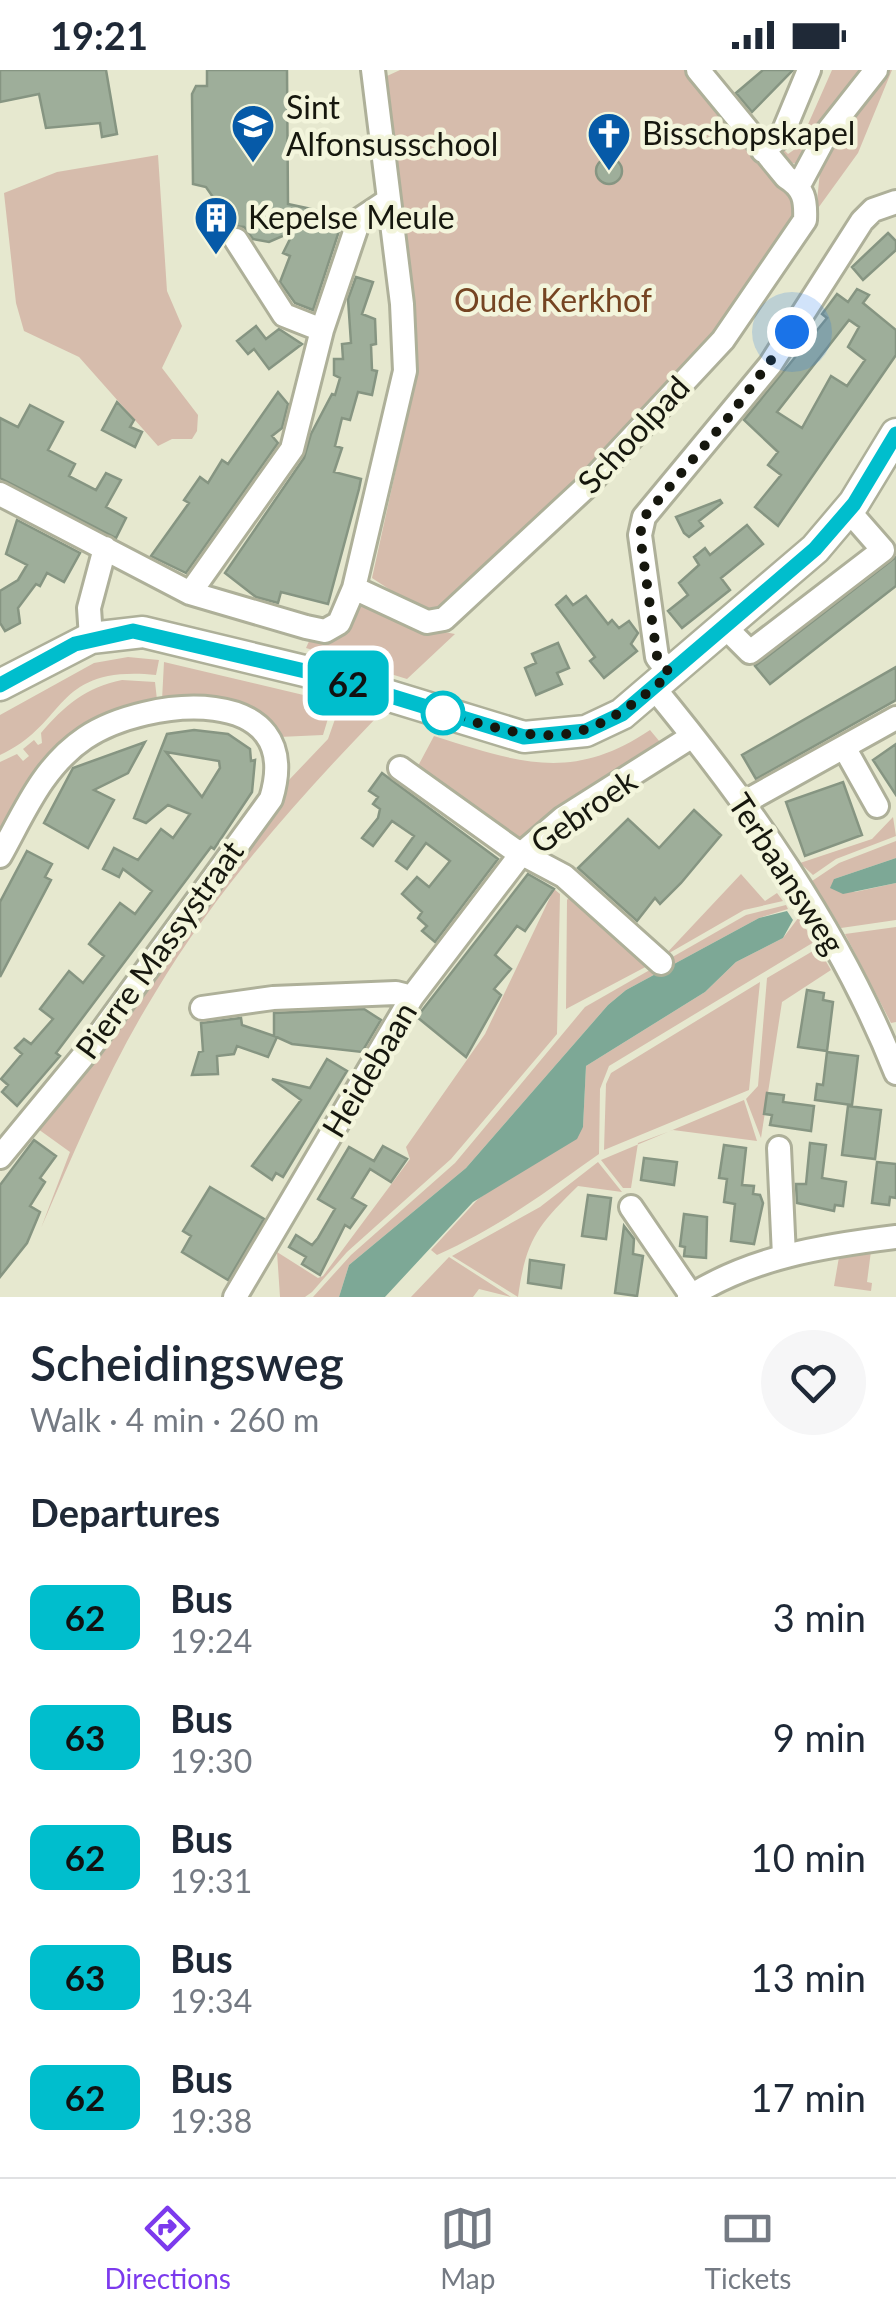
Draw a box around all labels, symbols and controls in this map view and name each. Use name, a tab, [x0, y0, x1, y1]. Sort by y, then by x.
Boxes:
text: 19:21	[50, 12, 148, 58]
place label: Sint Alfonsusschool	[286, 87, 498, 163]
school or university icon: Sint Alfonsusschool	[230, 103, 276, 164]
church icon: Bisschopskapel	[586, 111, 632, 172]
place label: Bisschopskapel	[642, 113, 855, 152]
building icon: Kepelse Meule	[193, 195, 239, 256]
place label: Kepelse Meule	[248, 197, 455, 236]
park label: Oude Kerkhof	[454, 280, 652, 319]
your location	[767, 307, 817, 357]
street label: Schoolpad	[569, 367, 697, 501]
line badge: 62	[303, 650, 393, 716]
text: 62	[328, 662, 368, 704]
unlabelled marker	[422, 692, 464, 734]
street label: Gebroek	[523, 760, 644, 861]
street label: Terbaansweg	[721, 786, 854, 961]
street label: Pierre Massystraat	[67, 832, 251, 1066]
street label: Heidebaan	[313, 995, 424, 1144]
button: heart	[761, 1330, 866, 1435]
text: Scheidingsweg	[30, 1334, 344, 1391]
text: Walk · 4 min · 260 m	[30, 1400, 319, 1439]
text: Departures	[30, 1489, 220, 1535]
text: Bus	[170, 1575, 233, 1621]
text: 3 min	[773, 1594, 866, 1640]
text: 62	[65, 1596, 105, 1638]
text: 19:24	[170, 1621, 252, 1660]
text: Bus	[170, 1695, 233, 1741]
text: 9 min	[773, 1714, 866, 1760]
text: 63	[65, 1716, 105, 1758]
text: 19:30	[170, 1741, 252, 1780]
text: Bus	[170, 1815, 233, 1861]
text: 10 min	[751, 1834, 866, 1880]
text: 62	[65, 1836, 105, 1878]
text: 19:31	[170, 1861, 252, 1900]
text: Bus	[170, 1935, 233, 1981]
text: 13 min	[751, 1954, 866, 2000]
text: 63	[65, 1956, 105, 1998]
text: 19:34	[170, 1981, 252, 2020]
text: Bus	[170, 2055, 233, 2101]
text: 17 min	[751, 2074, 866, 2120]
text: 62	[65, 2076, 105, 2118]
text: 19:38	[170, 2101, 252, 2140]
tab: Directions	[105, 2201, 231, 2295]
tab: Map	[440, 2201, 495, 2295]
tab: Tickets	[705, 2201, 791, 2295]

